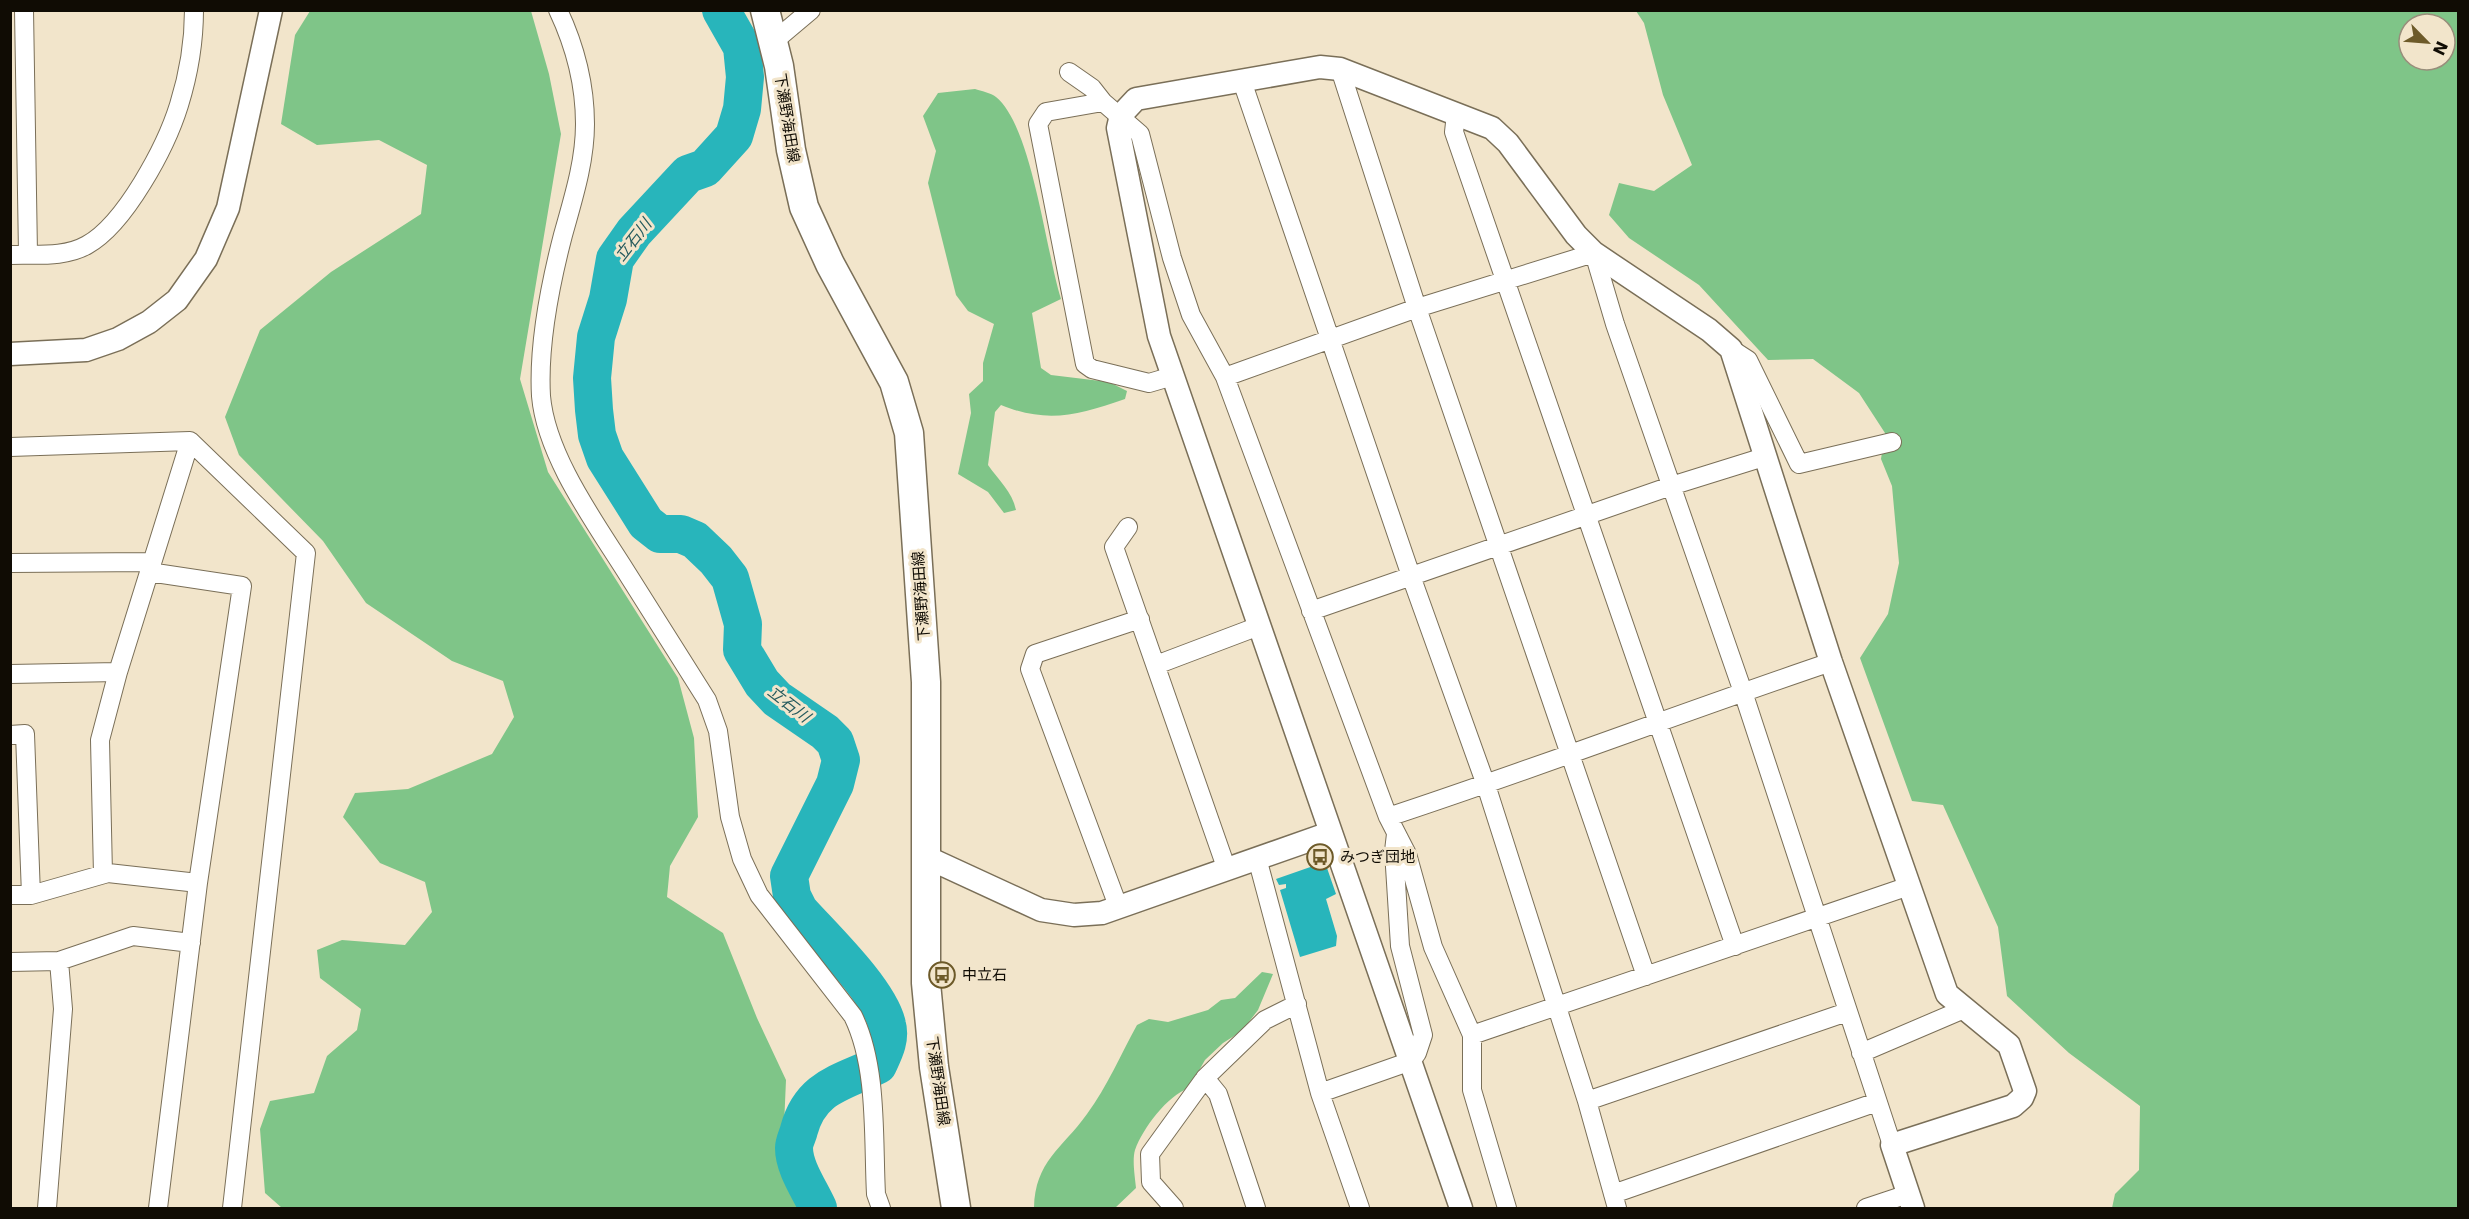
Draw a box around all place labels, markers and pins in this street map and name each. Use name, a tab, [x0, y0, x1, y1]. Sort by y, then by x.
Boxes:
bus stop icon: みつぎ団地	[1305, 842, 1335, 872]
place label: みつぎ団地	[1340, 848, 1415, 866]
bus stop icon: 中立石	[927, 960, 957, 990]
place label: 中立石	[962, 966, 1007, 984]

